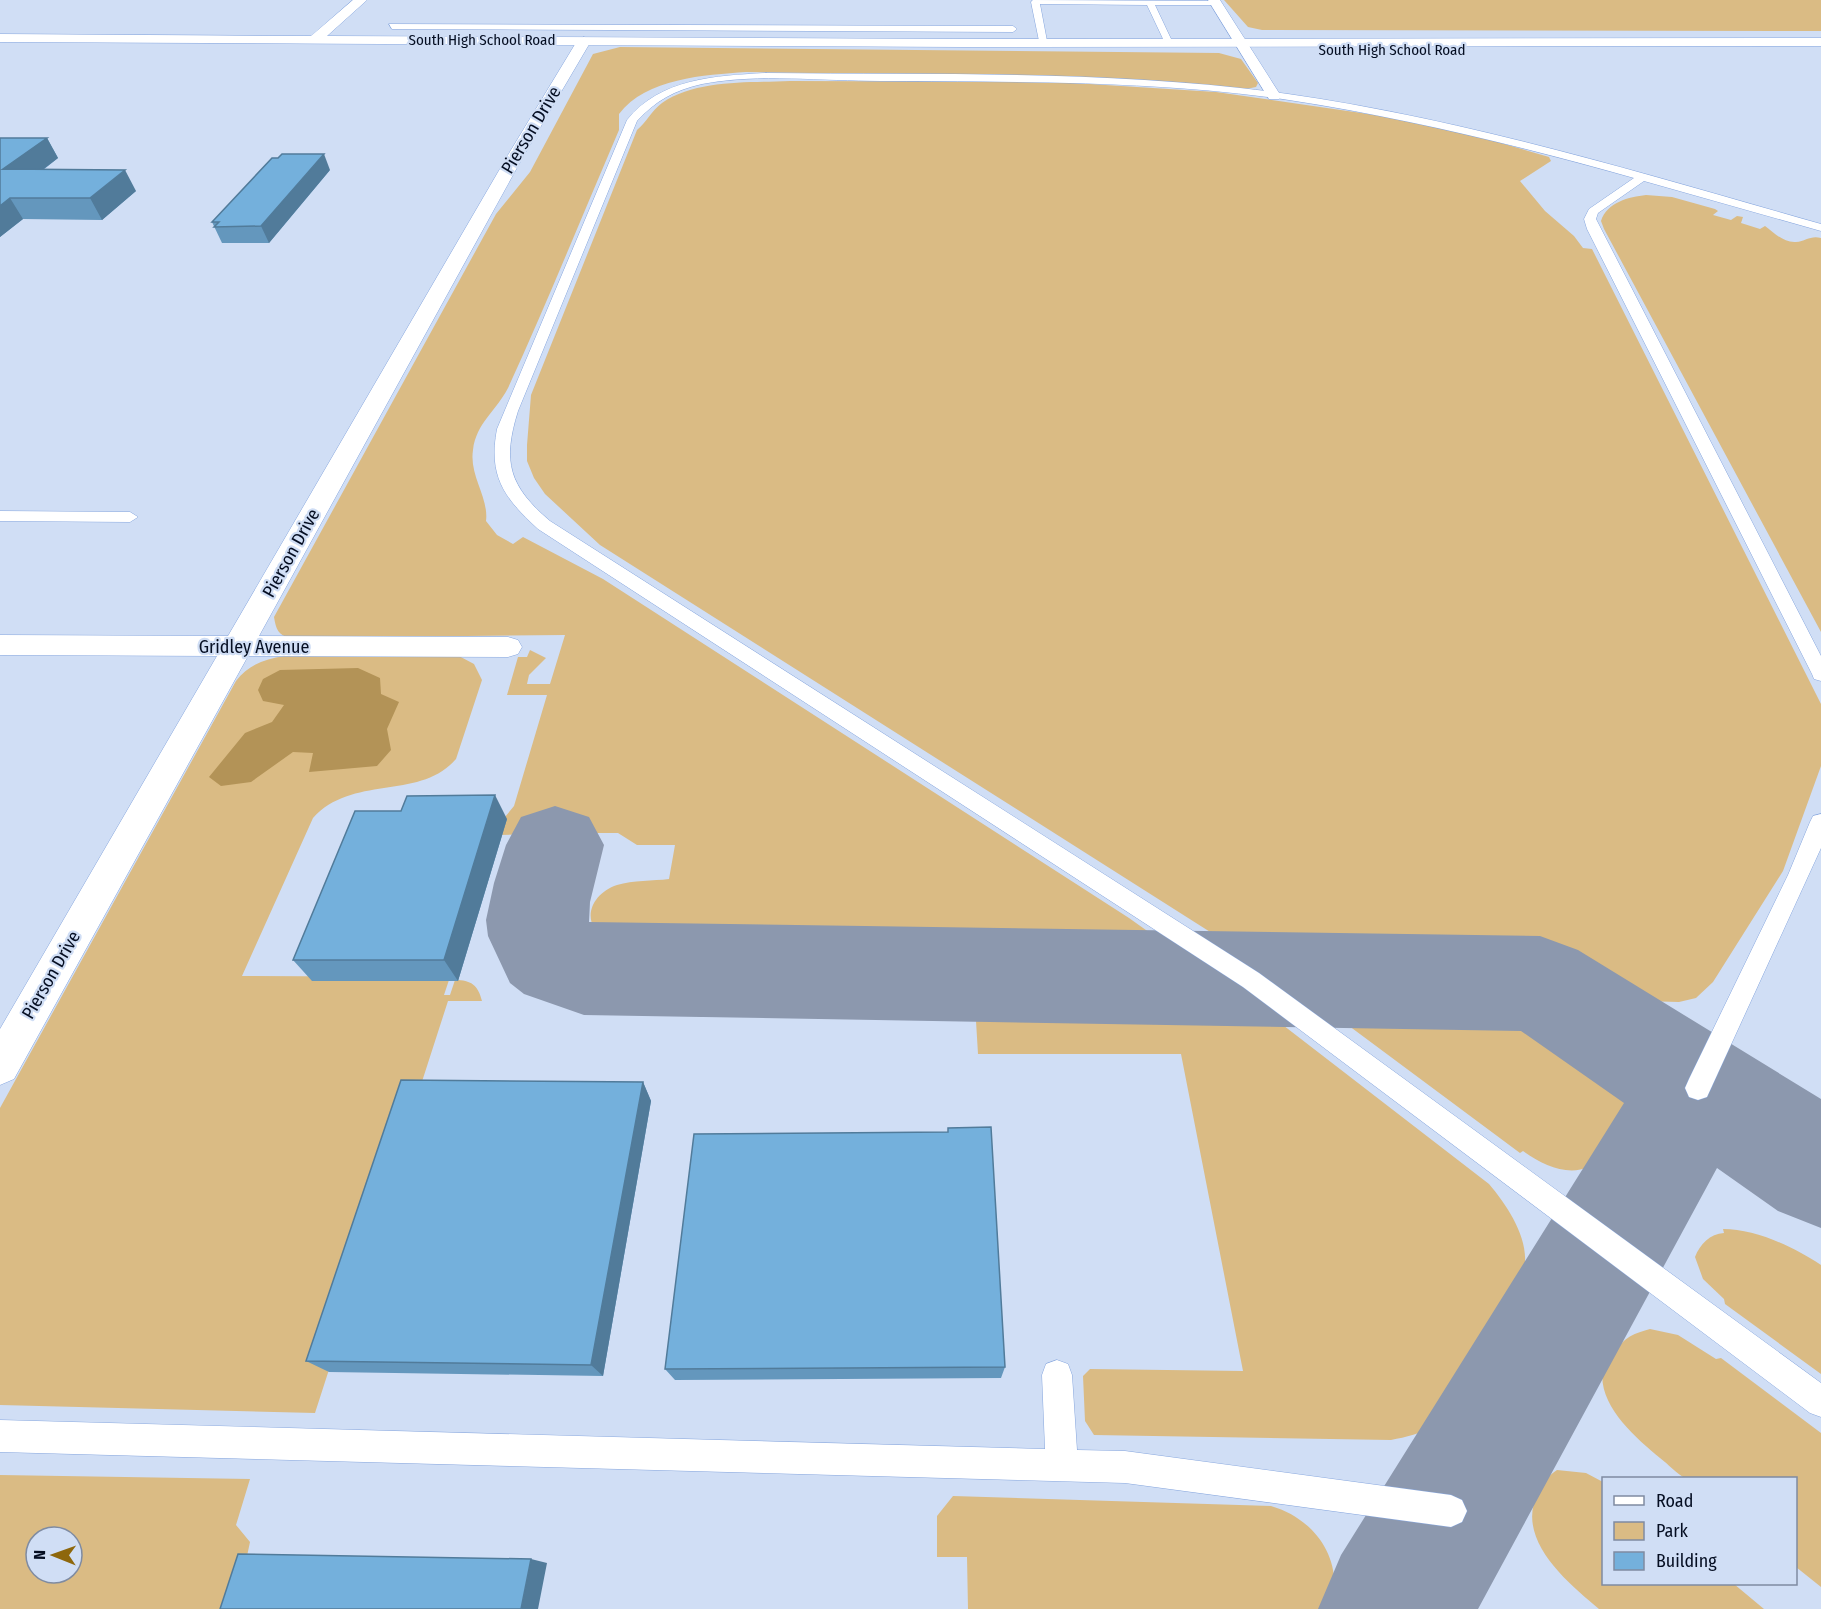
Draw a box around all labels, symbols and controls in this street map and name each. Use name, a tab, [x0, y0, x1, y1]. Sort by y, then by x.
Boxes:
street label: South High School Road	[409, 31, 556, 49]
street label: South High School Road	[1319, 41, 1466, 59]
street label: Pierson Drive	[496, 82, 566, 178]
street label: Pierson Drive	[258, 505, 324, 601]
street label: Gridley Avenue	[199, 636, 309, 658]
street label: Pierson Drive	[17, 927, 85, 1023]
legend	[1602, 1477, 1797, 1585]
text: Road	[1656, 1490, 1693, 1512]
text: Park	[1656, 1520, 1689, 1542]
north arrow	[24, 1525, 84, 1585]
text: N	[30, 1550, 49, 1560]
text: Building	[1656, 1550, 1717, 1572]

